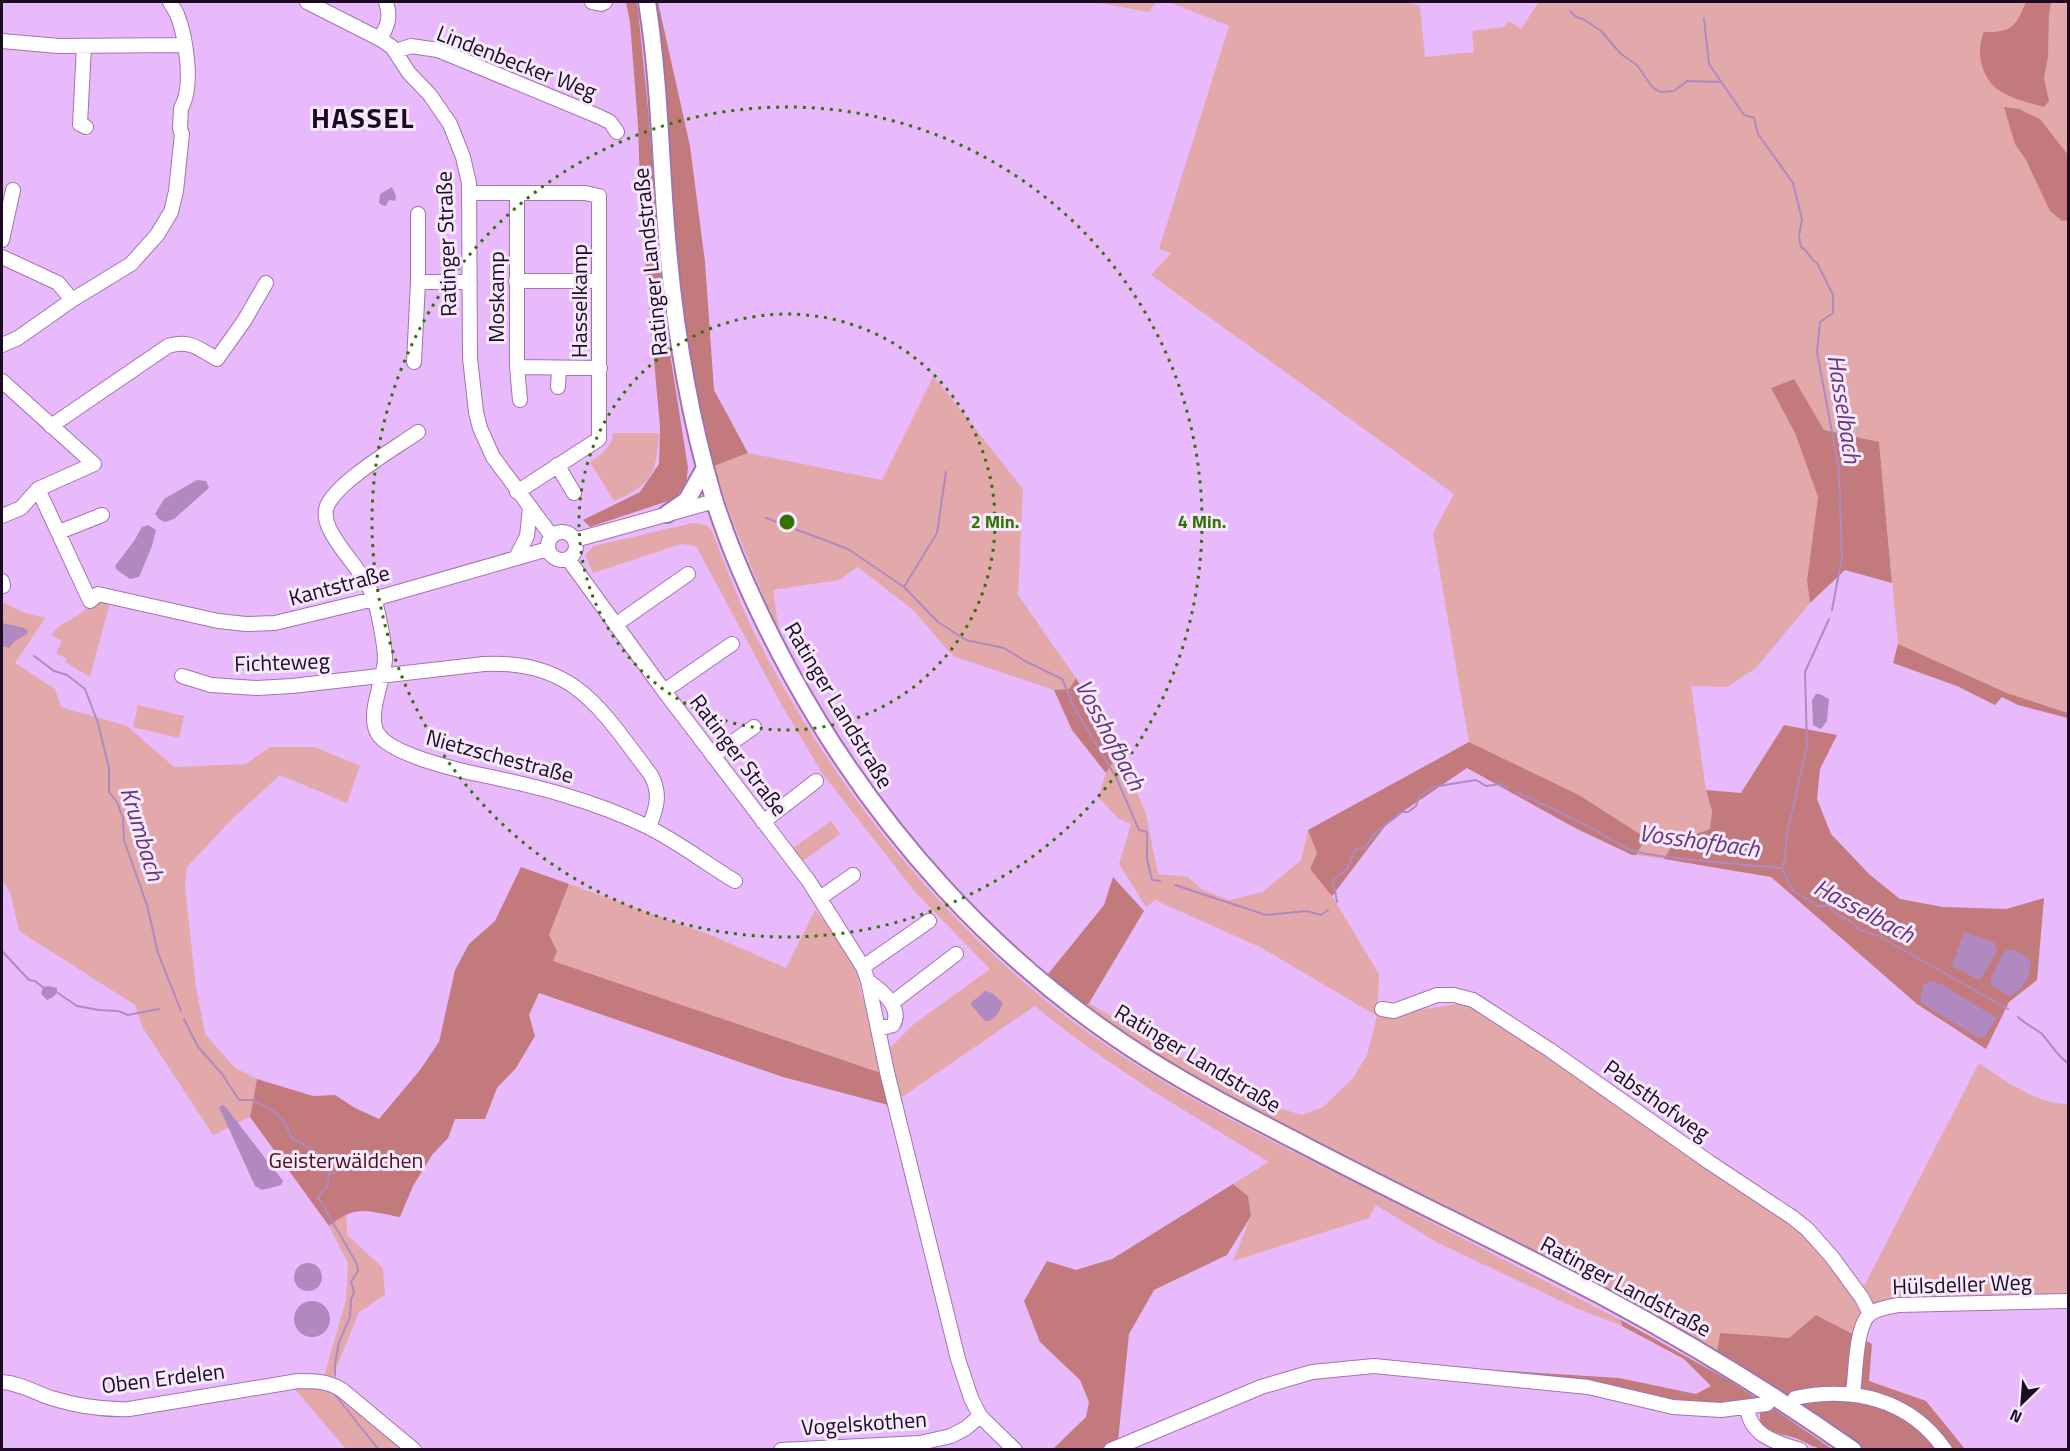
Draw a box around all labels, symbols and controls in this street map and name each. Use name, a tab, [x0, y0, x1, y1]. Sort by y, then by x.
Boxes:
street label: Lindenbecker Weg	[432, 16, 602, 108]
district label: HASSEL	[311, 96, 415, 139]
street label: Ratinger Landstraße	[623, 166, 677, 358]
street label: Ratinger Straße	[426, 171, 466, 317]
street label: Hasselkamp	[562, 244, 596, 358]
street label: Moskamp	[479, 251, 513, 343]
water label: Hasselbach	[1819, 352, 1871, 467]
text: 2 Min.	[971, 508, 1019, 535]
text: 4 Min.	[1178, 508, 1226, 535]
centre of rings	[777, 512, 797, 532]
street label: Kantstraße	[285, 555, 393, 615]
street label: Ratinger Landstraße	[776, 615, 902, 795]
street label: Fichteweg	[234, 643, 330, 681]
water label: Vosshofbach	[1066, 672, 1156, 798]
street label: Ratinger Straße	[682, 687, 796, 823]
street label: Nietzschestraße	[422, 720, 578, 792]
water label: Krumbach	[112, 782, 175, 886]
water label: Vosshofbach	[1636, 814, 1763, 866]
water label: Hasselbach	[1808, 869, 1922, 952]
street label: Ratinger Landstraße	[1108, 995, 1288, 1121]
street label: Pabsthofweg	[1597, 1051, 1717, 1149]
park label: Geisterwäldchen	[269, 1143, 423, 1177]
street label: Ratinger Landstraße	[1535, 1227, 1717, 1345]
street label: Hülsdeller Weg	[1892, 1265, 2032, 1303]
street label: Oben Erdelen	[99, 1354, 227, 1402]
north arrow	[1992, 1373, 2052, 1433]
street label: Vogelskothen	[800, 1402, 928, 1444]
text: N	[2006, 1403, 2026, 1430]

